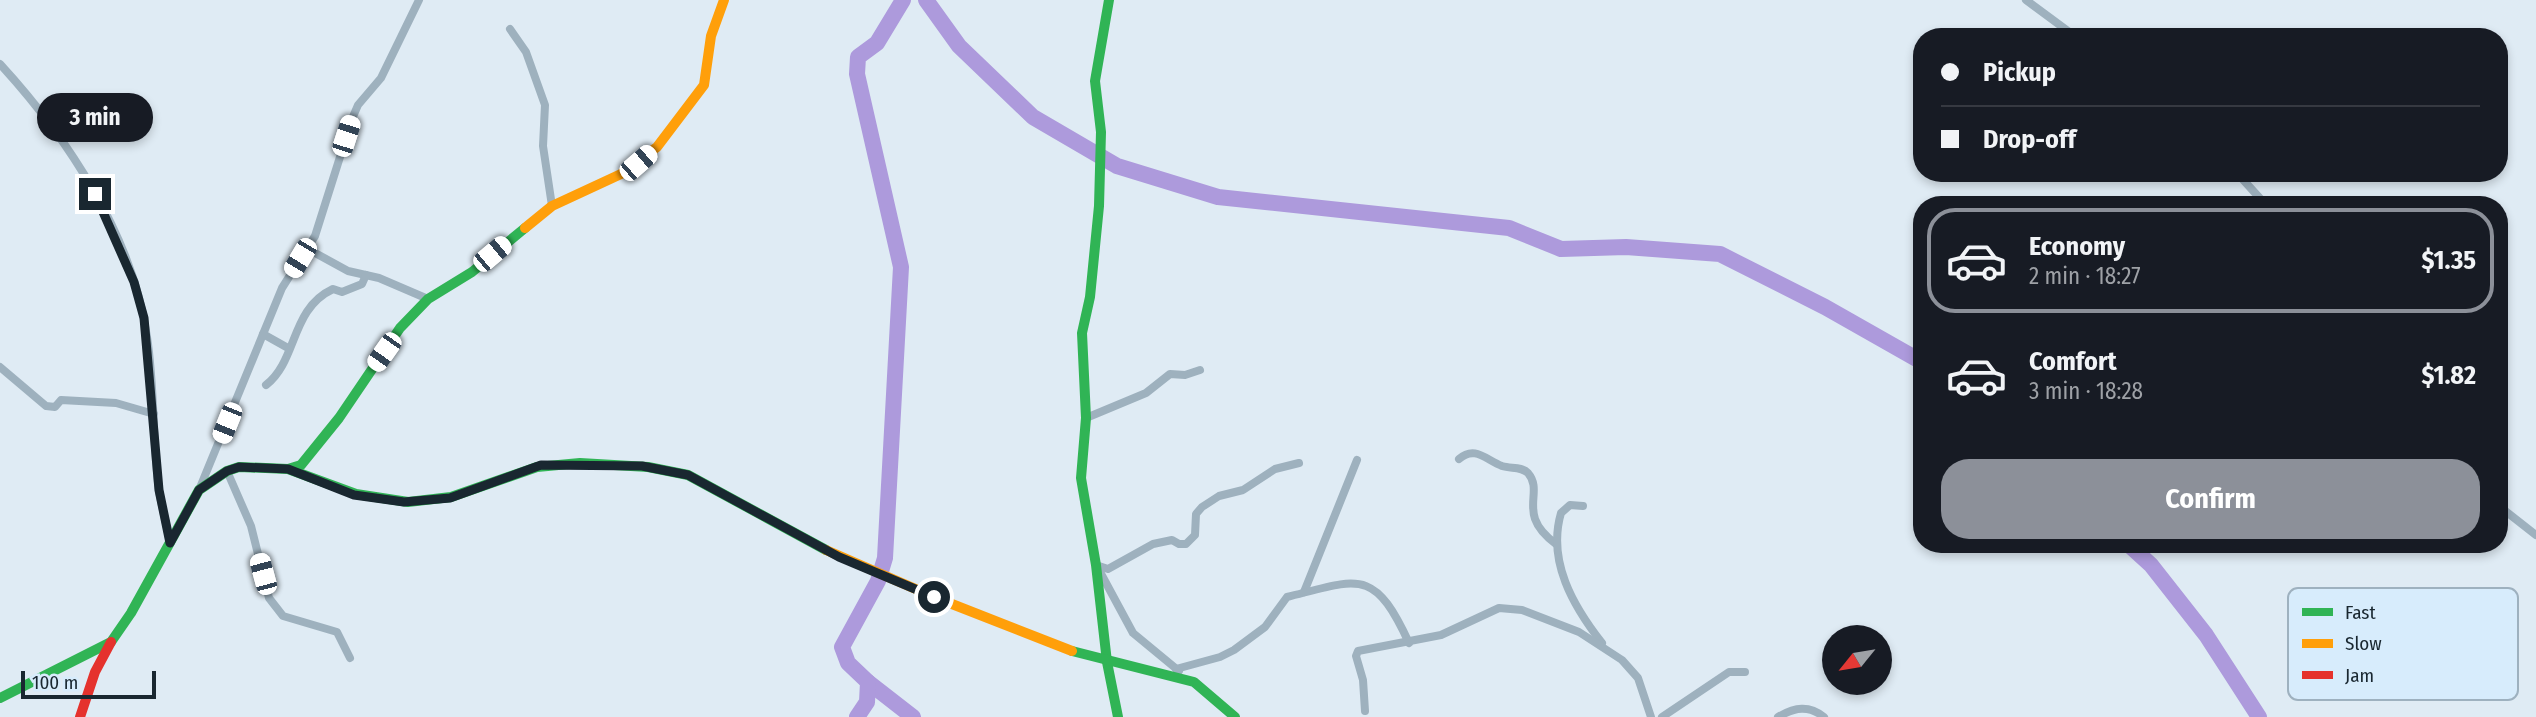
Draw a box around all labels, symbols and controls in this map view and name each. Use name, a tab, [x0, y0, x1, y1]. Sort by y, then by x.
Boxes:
text: Pickup	[1983, 57, 2056, 88]
callout: 3 min	[37, 92, 153, 142]
text: 3 min	[69, 103, 121, 131]
car	[330, 113, 363, 159]
text: Drop-off	[1983, 124, 2076, 155]
car	[616, 141, 661, 185]
route end	[79, 178, 111, 210]
icon: car	[1945, 229, 2008, 292]
text: Economy	[2029, 231, 2125, 262]
car	[470, 232, 515, 276]
car	[281, 235, 320, 281]
text: $1.35	[2422, 245, 2476, 276]
text: 2 min · 18:27	[2029, 262, 2140, 290]
car	[364, 329, 405, 375]
icon: car	[1945, 344, 2008, 407]
text: Comfort	[2029, 346, 2117, 377]
text: $1.82	[2421, 360, 2476, 391]
text: 3 min · 18:28	[2029, 377, 2143, 405]
car	[210, 400, 245, 446]
button: Confirm	[1941, 459, 2480, 539]
car	[248, 551, 279, 597]
route start	[918, 581, 950, 613]
legend	[2288, 588, 2518, 700]
text: Fast	[2345, 601, 2376, 624]
north arrow	[1822, 625, 1892, 695]
map controls	[1822, 625, 1892, 695]
text: Slow	[2345, 632, 2382, 655]
text: Jam	[2345, 664, 2374, 687]
scale bar	[21, 668, 156, 700]
text: 100 m	[32, 671, 78, 694]

